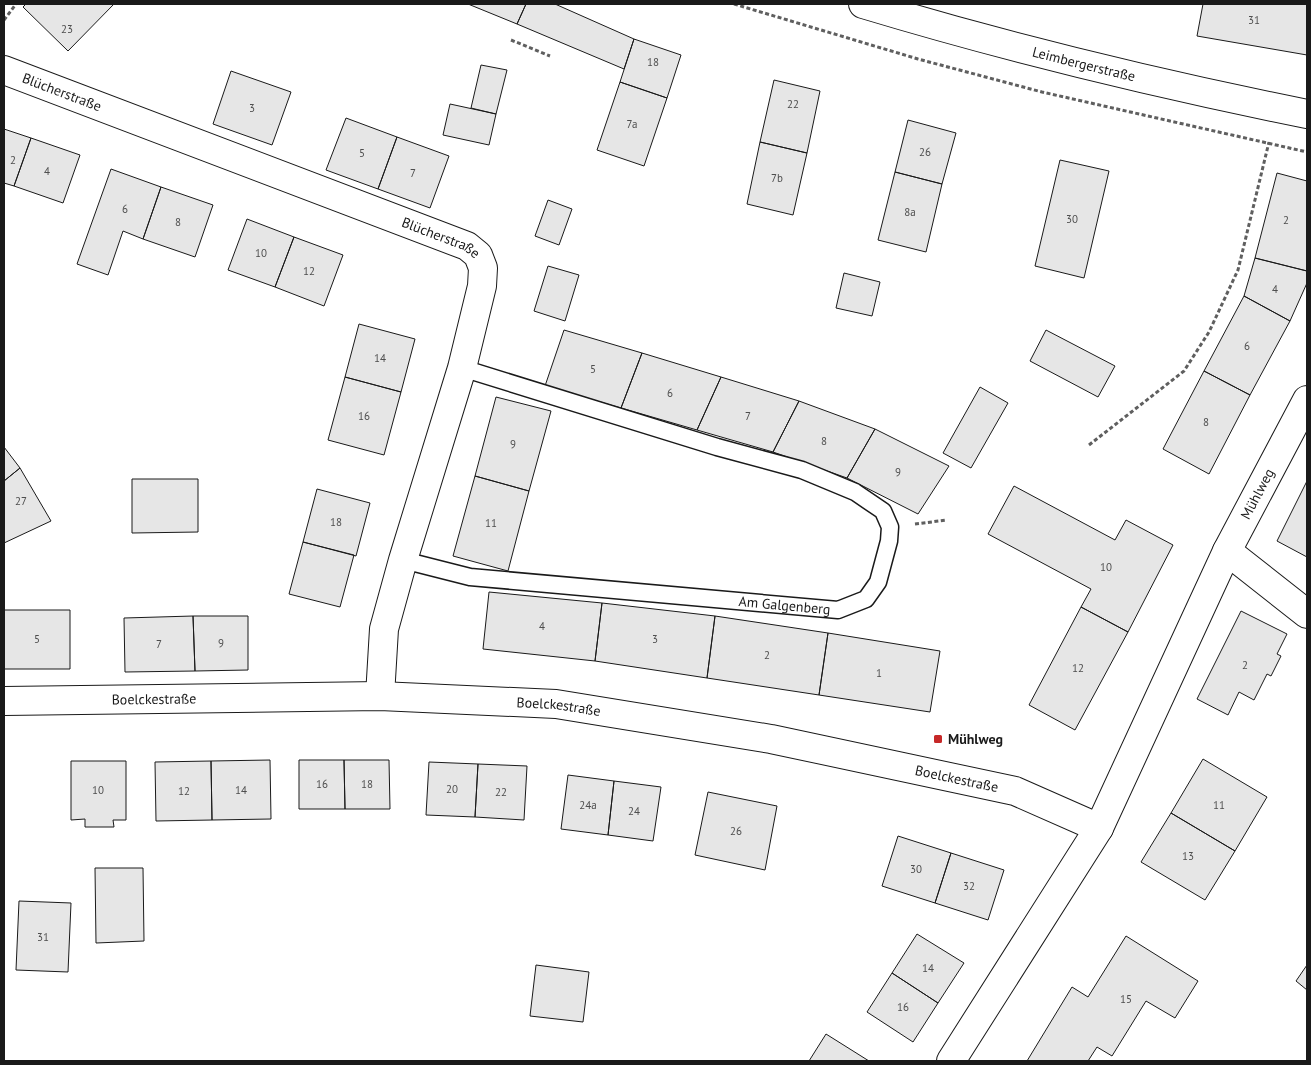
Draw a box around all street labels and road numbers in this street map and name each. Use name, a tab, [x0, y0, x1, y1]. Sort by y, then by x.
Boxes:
street label: Leimbergerstraße	[1031, 43, 1137, 85]
street label: Blücherstraße	[20, 69, 104, 115]
street label: Blücherstraße	[399, 213, 484, 262]
street label: Mühlweg	[1237, 465, 1278, 522]
street label: Am Galgenberg	[738, 592, 831, 618]
street label: Boelckestraße	[112, 689, 196, 709]
street label: Boelckestraße	[516, 693, 602, 720]
street label: Boelckestraße	[913, 761, 1000, 796]

